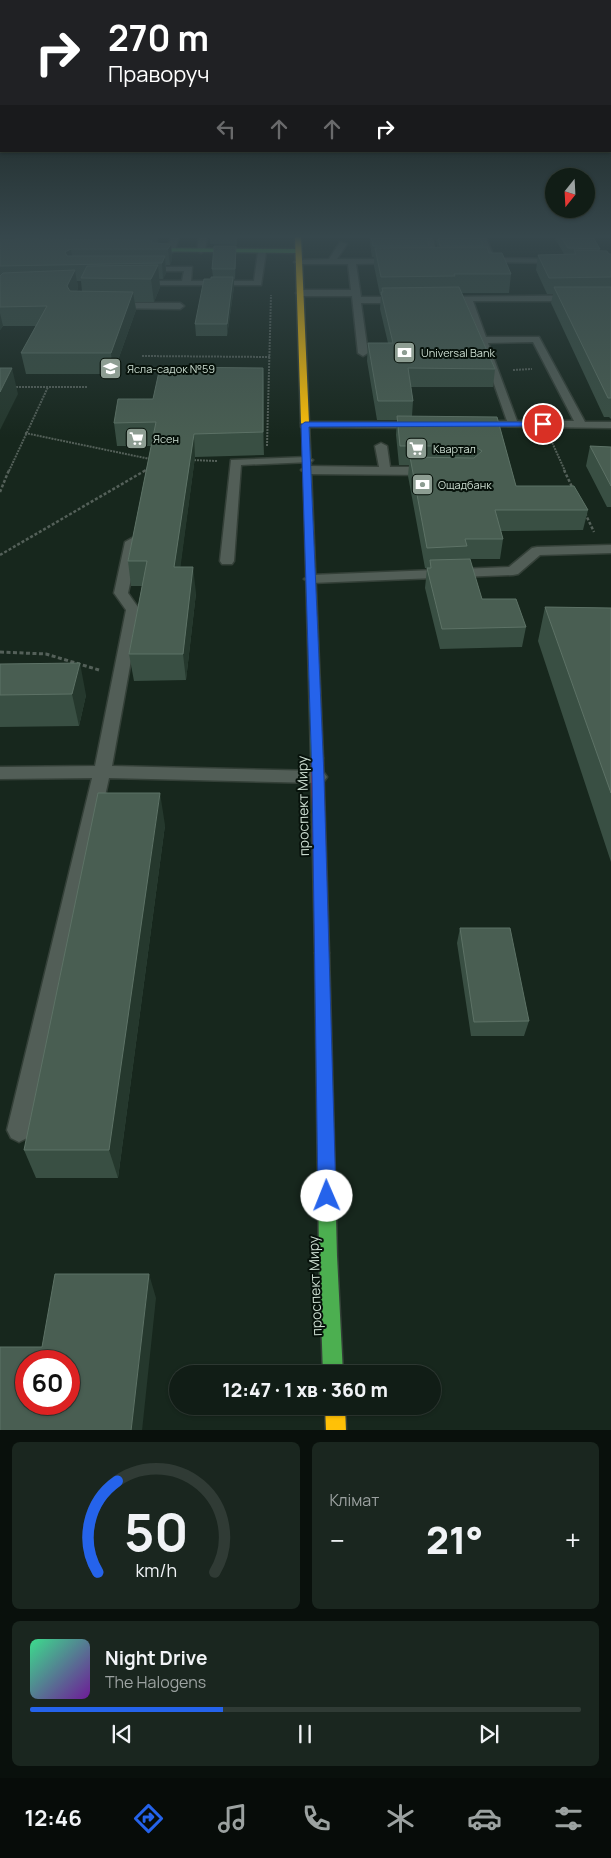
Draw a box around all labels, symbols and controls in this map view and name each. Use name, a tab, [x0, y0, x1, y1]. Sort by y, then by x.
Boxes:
text: 270 m	[108, 14, 209, 62]
icon: right	[25, 20, 90, 85]
text: Праворуч	[108, 59, 209, 89]
icon: left	[212, 115, 240, 143]
icon: ahead	[265, 115, 293, 143]
icon: ahead	[318, 115, 346, 143]
icon: right	[371, 115, 399, 143]
north arrow	[545, 168, 595, 218]
map controls	[545, 168, 595, 218]
bank icon: Universal Bank	[393, 341, 417, 365]
place label: Universal Bank	[421, 345, 495, 360]
school or university icon: Ясла-садок №59	[99, 357, 123, 381]
place label: Ясла-садок №59	[127, 361, 215, 376]
pin	[522, 403, 564, 445]
icon: arrive	[529, 410, 557, 438]
supermarket icon: Ясен	[125, 427, 149, 451]
place label: Ясен	[153, 431, 179, 446]
supermarket icon: Квартал	[405, 437, 429, 461]
place label: Квартал	[433, 441, 476, 456]
bank icon: Ощадбанк	[410, 473, 434, 497]
place label: Ощадбанк	[438, 477, 492, 492]
street label: проспект Миру	[292, 755, 313, 856]
position arrow	[300, 1169, 352, 1221]
street label: проспект Миру	[303, 1235, 326, 1337]
speed limit sign: 60	[15, 1350, 80, 1415]
text: 12:47 · 1 хв · 360 m	[222, 1377, 388, 1403]
text: Клімат	[330, 1489, 379, 1511]
text: 50	[123, 1496, 188, 1567]
text: 21°	[426, 1513, 483, 1565]
text: −	[330, 1521, 345, 1559]
text: +	[565, 1521, 581, 1559]
text: km/h	[135, 1558, 177, 1582]
text: Night Drive	[105, 1645, 207, 1671]
text: The Halogens	[105, 1671, 206, 1693]
icon: previous	[108, 1720, 136, 1748]
icon: pause	[291, 1720, 319, 1748]
icon: next	[475, 1720, 503, 1748]
icon: directions	[131, 1801, 166, 1836]
icon: music	[215, 1801, 250, 1836]
icon: phone	[299, 1801, 334, 1836]
icon: climate	[383, 1801, 418, 1836]
icon: car	[467, 1801, 502, 1836]
icon: filters	[551, 1801, 586, 1836]
text: 12:46	[25, 1803, 82, 1833]

